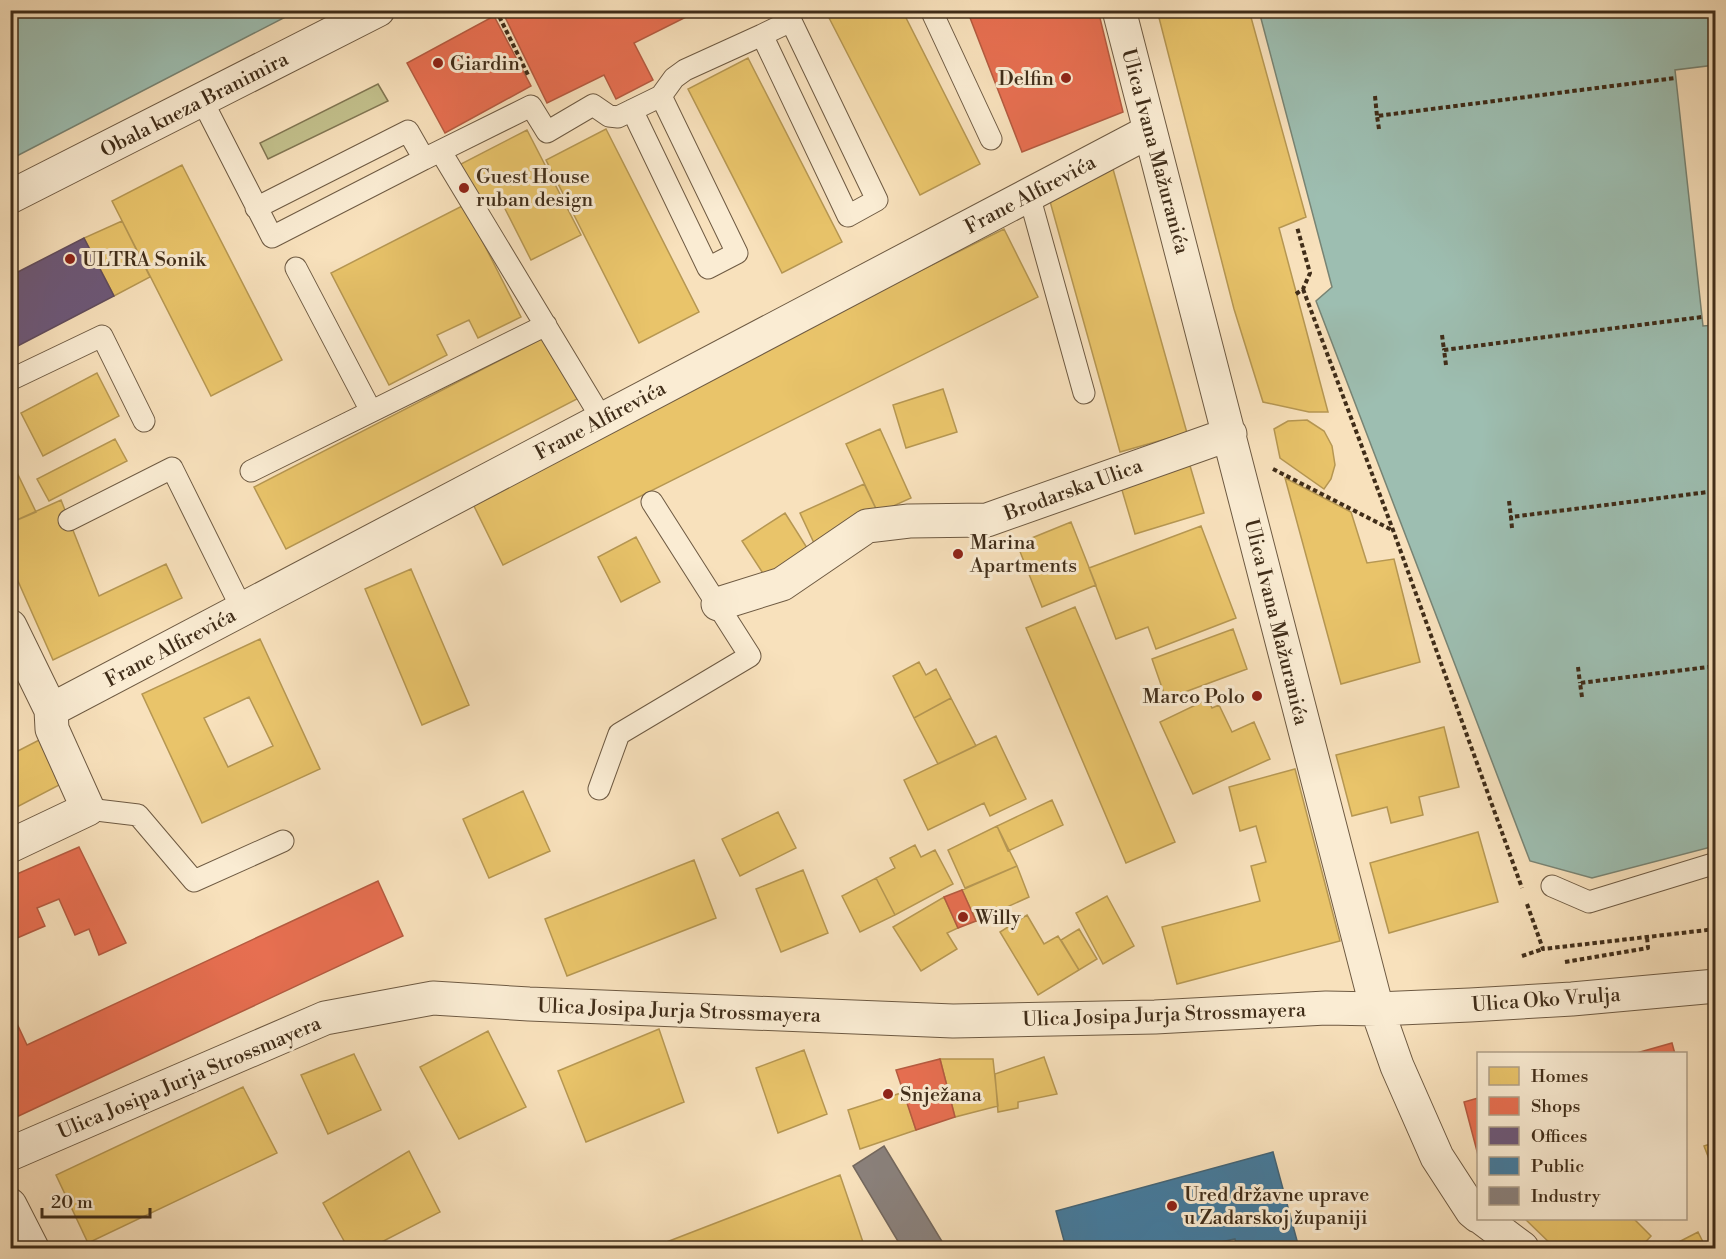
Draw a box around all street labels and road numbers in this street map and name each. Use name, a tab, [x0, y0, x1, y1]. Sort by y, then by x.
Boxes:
street label: Ulica Ivana Mažuranića	[1115, 46, 1194, 258]
street label: Obala kneza Branimira	[96, 47, 294, 164]
street label: Frane Alfirevića	[961, 150, 1101, 240]
street label: Frane Alfirevića	[531, 376, 671, 466]
street label: Brodarska Ulica	[1000, 454, 1147, 527]
street label: Ulica Ivana Mažuranića	[1238, 517, 1313, 729]
street label: Frane Alfirevića	[101, 603, 241, 693]
street label: Ulica Oko Vrulja	[1471, 983, 1622, 1018]
street label: Ulica Josipa Jurja Strossmayera	[537, 994, 822, 1029]
street label: Ulica Josipa Jurja Strossmayera	[1022, 998, 1307, 1033]
street label: Ulica Josipa Jurja Strossmayera	[54, 1011, 326, 1145]

